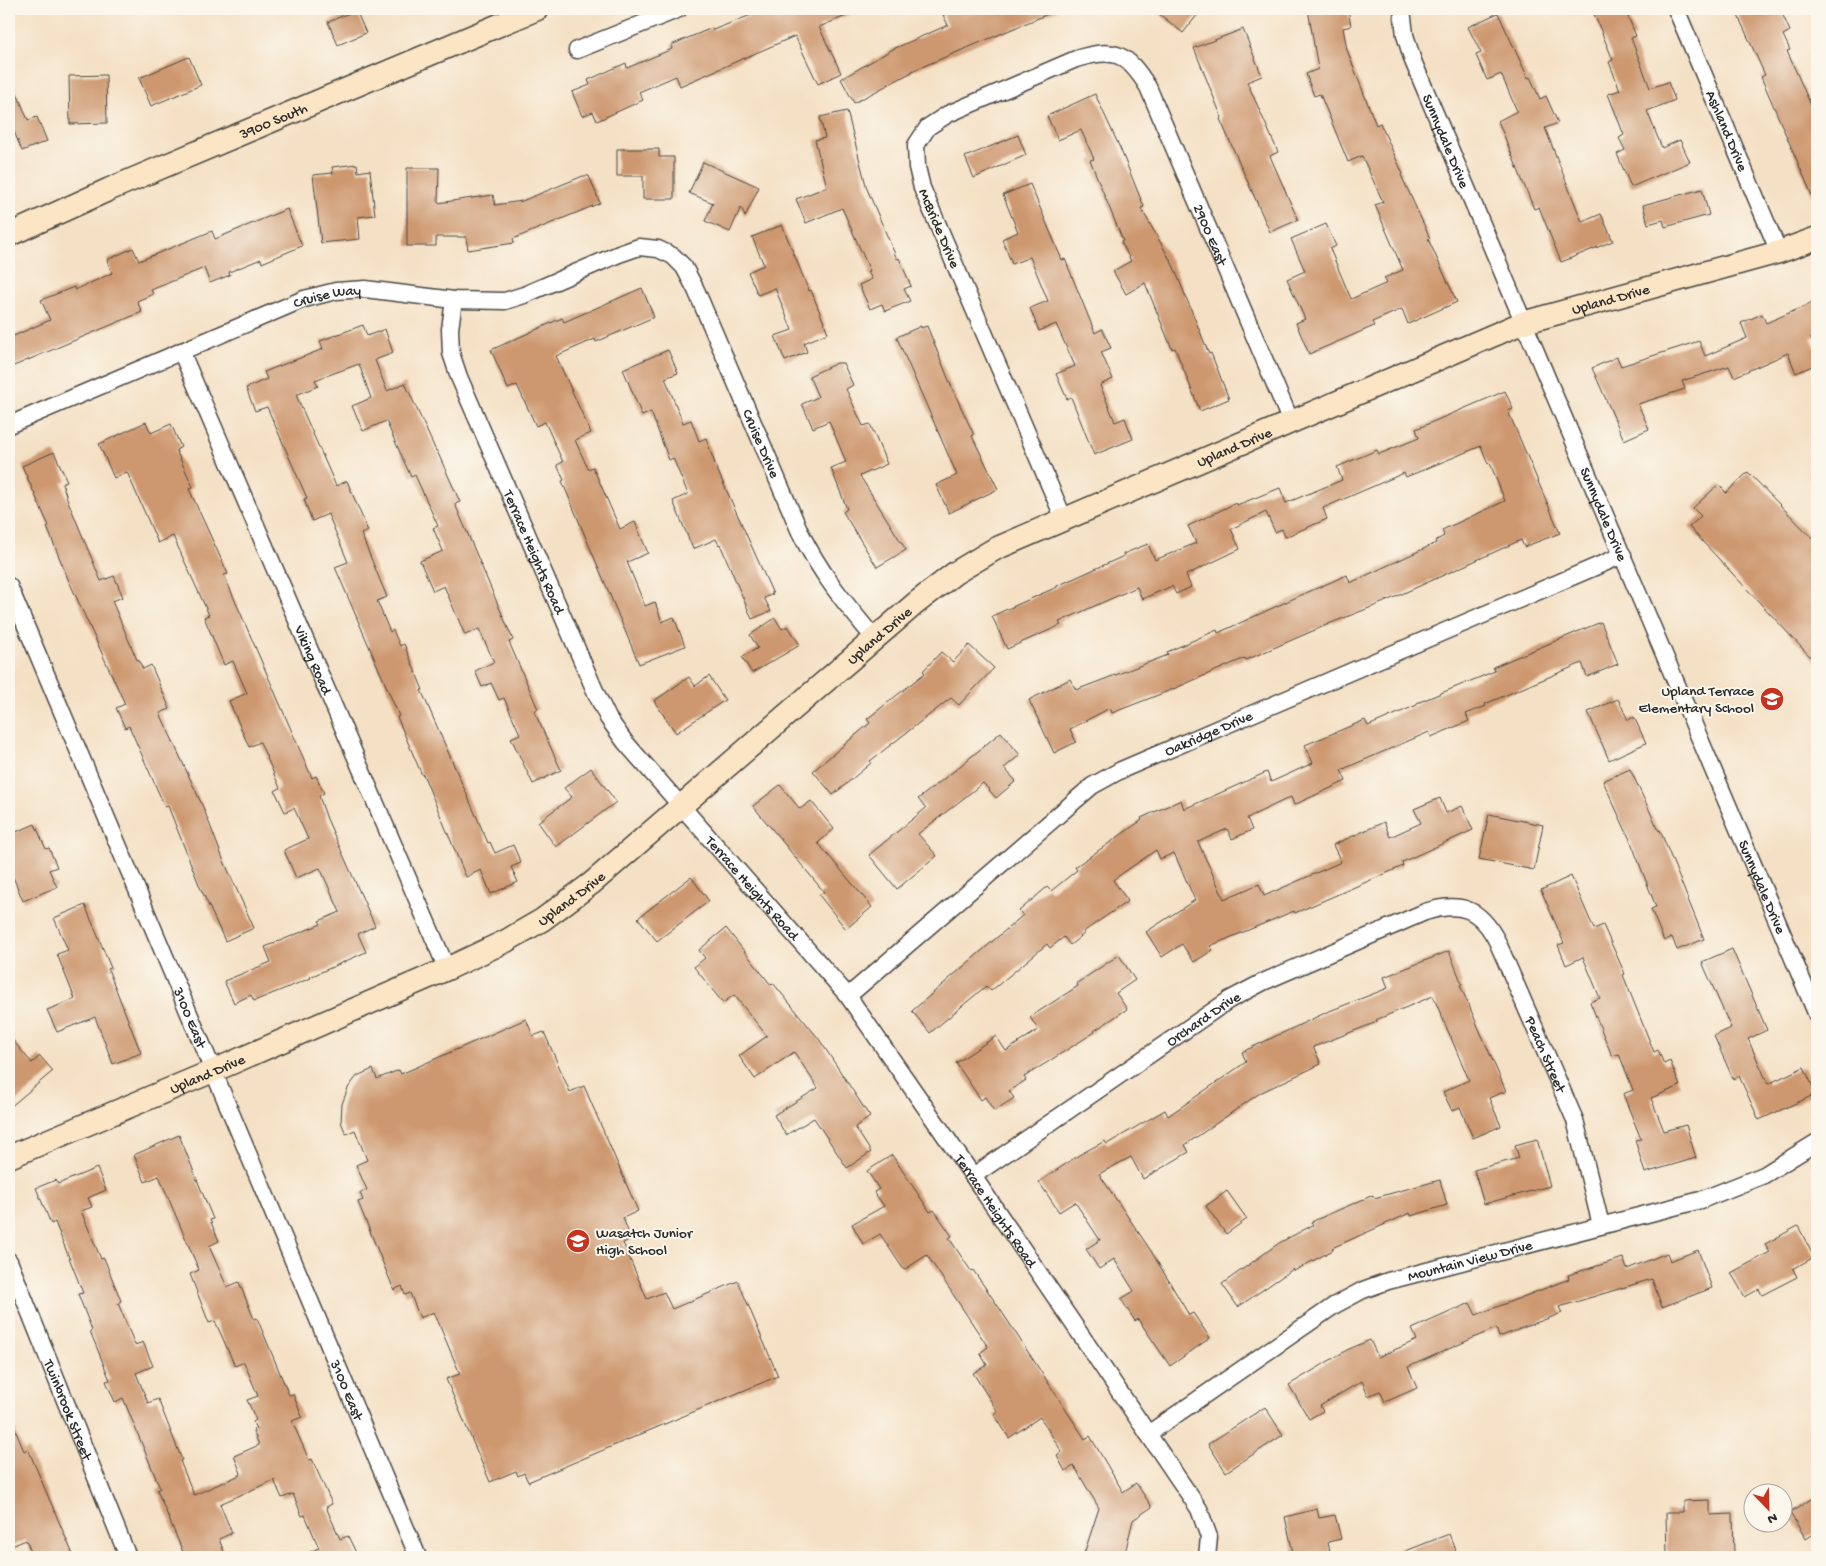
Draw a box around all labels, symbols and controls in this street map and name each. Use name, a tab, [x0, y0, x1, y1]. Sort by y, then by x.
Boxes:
street label: Ashland Drive	[1701, 88, 1751, 175]
street label: Sunnydale Drive	[1417, 92, 1472, 192]
street label: 3900 South	[236, 100, 311, 145]
street label: McBride Drive	[913, 186, 963, 271]
street label: 2900 East	[1188, 202, 1231, 270]
street label: Upland Drive	[1570, 281, 1652, 320]
street label: Cruise Way	[291, 282, 362, 314]
street label: Cruise Drive	[737, 407, 783, 481]
street label: Upland Drive	[1195, 424, 1275, 472]
street label: Sunnydale Drive	[1575, 465, 1631, 564]
street label: Terrace Heights Road	[498, 487, 568, 618]
street label: Upland Drive	[844, 603, 917, 670]
street label: Viking Road	[289, 622, 335, 699]
place label: Upland Terrace Elementary School	[1638, 683, 1754, 718]
school or university icon: Upland Terrace Elementary School	[1759, 686, 1785, 712]
street label: Oakridge Drive	[1162, 708, 1256, 761]
street label: Terrace Heights Road	[700, 832, 803, 946]
street label: Sunnydale Drive	[1733, 838, 1789, 937]
street label: Upland Drive	[535, 868, 610, 931]
street label: 3100 East	[168, 984, 210, 1053]
street label: Orchard Drive	[1163, 988, 1244, 1051]
street label: Peach Street	[1520, 1013, 1570, 1097]
street label: Upland Drive	[168, 1051, 248, 1099]
street label: Terrace Heights Road	[949, 1151, 1040, 1273]
place label: Wasatch Junior High School	[596, 1225, 694, 1260]
school or university icon: Wasatch Junior High School	[565, 1228, 591, 1254]
street label: Mountain View Drive	[1406, 1237, 1535, 1287]
street label: Twinbrook Street	[38, 1356, 96, 1465]
street label: 3100 East	[325, 1357, 367, 1425]
north arrow	[1744, 1484, 1794, 1534]
text: N	[1765, 1508, 1780, 1527]

